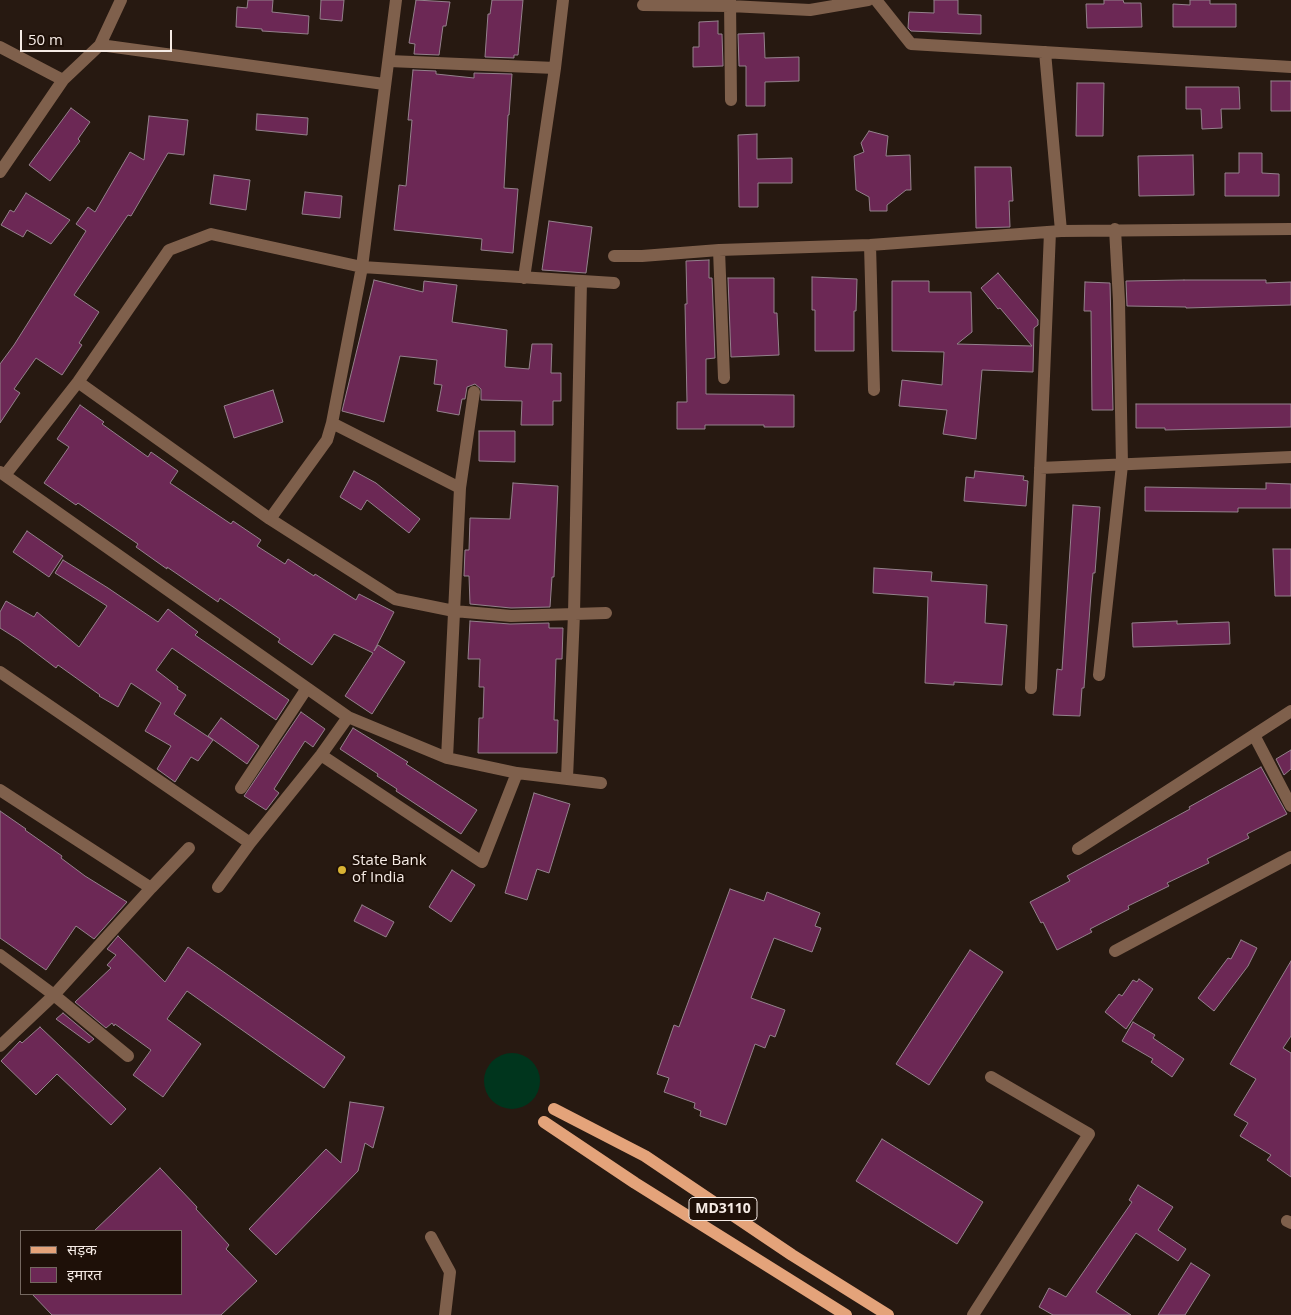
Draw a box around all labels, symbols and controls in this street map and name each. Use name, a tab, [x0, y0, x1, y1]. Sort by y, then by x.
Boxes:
scale bar	[22, 20, 175, 52]
text: 50 m	[28, 29, 63, 49]
place label: State Bank of India	[352, 852, 427, 887]
marker: State Bank of India	[336, 864, 348, 876]
road number: MD3110	[689, 1198, 757, 1220]
legend	[20, 1230, 182, 1295]
text: सड़क	[67, 1239, 97, 1259]
text: इमारत	[67, 1264, 102, 1284]

